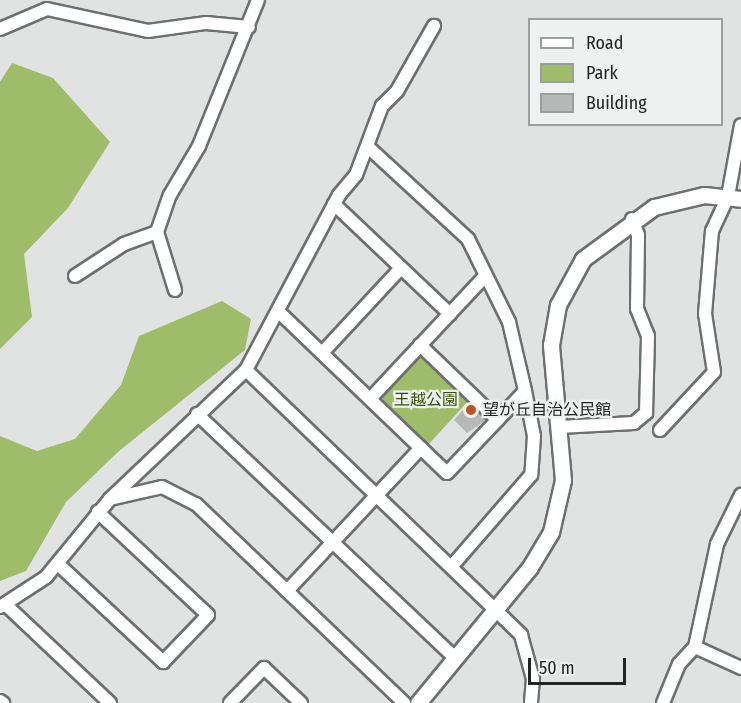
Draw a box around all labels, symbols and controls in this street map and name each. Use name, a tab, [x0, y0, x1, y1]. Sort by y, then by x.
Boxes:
legend	[528, 18, 723, 126]
text: Road	[586, 32, 623, 54]
text: Park	[586, 62, 618, 84]
text: Building	[586, 92, 647, 114]
park label: 王越公園	[394, 390, 458, 410]
place label: 望が丘自治公民館	[483, 400, 611, 420]
marker: 望が丘自治公民館	[464, 403, 478, 417]
scale bar	[531, 646, 628, 684]
text: 50 m	[539, 657, 575, 679]

